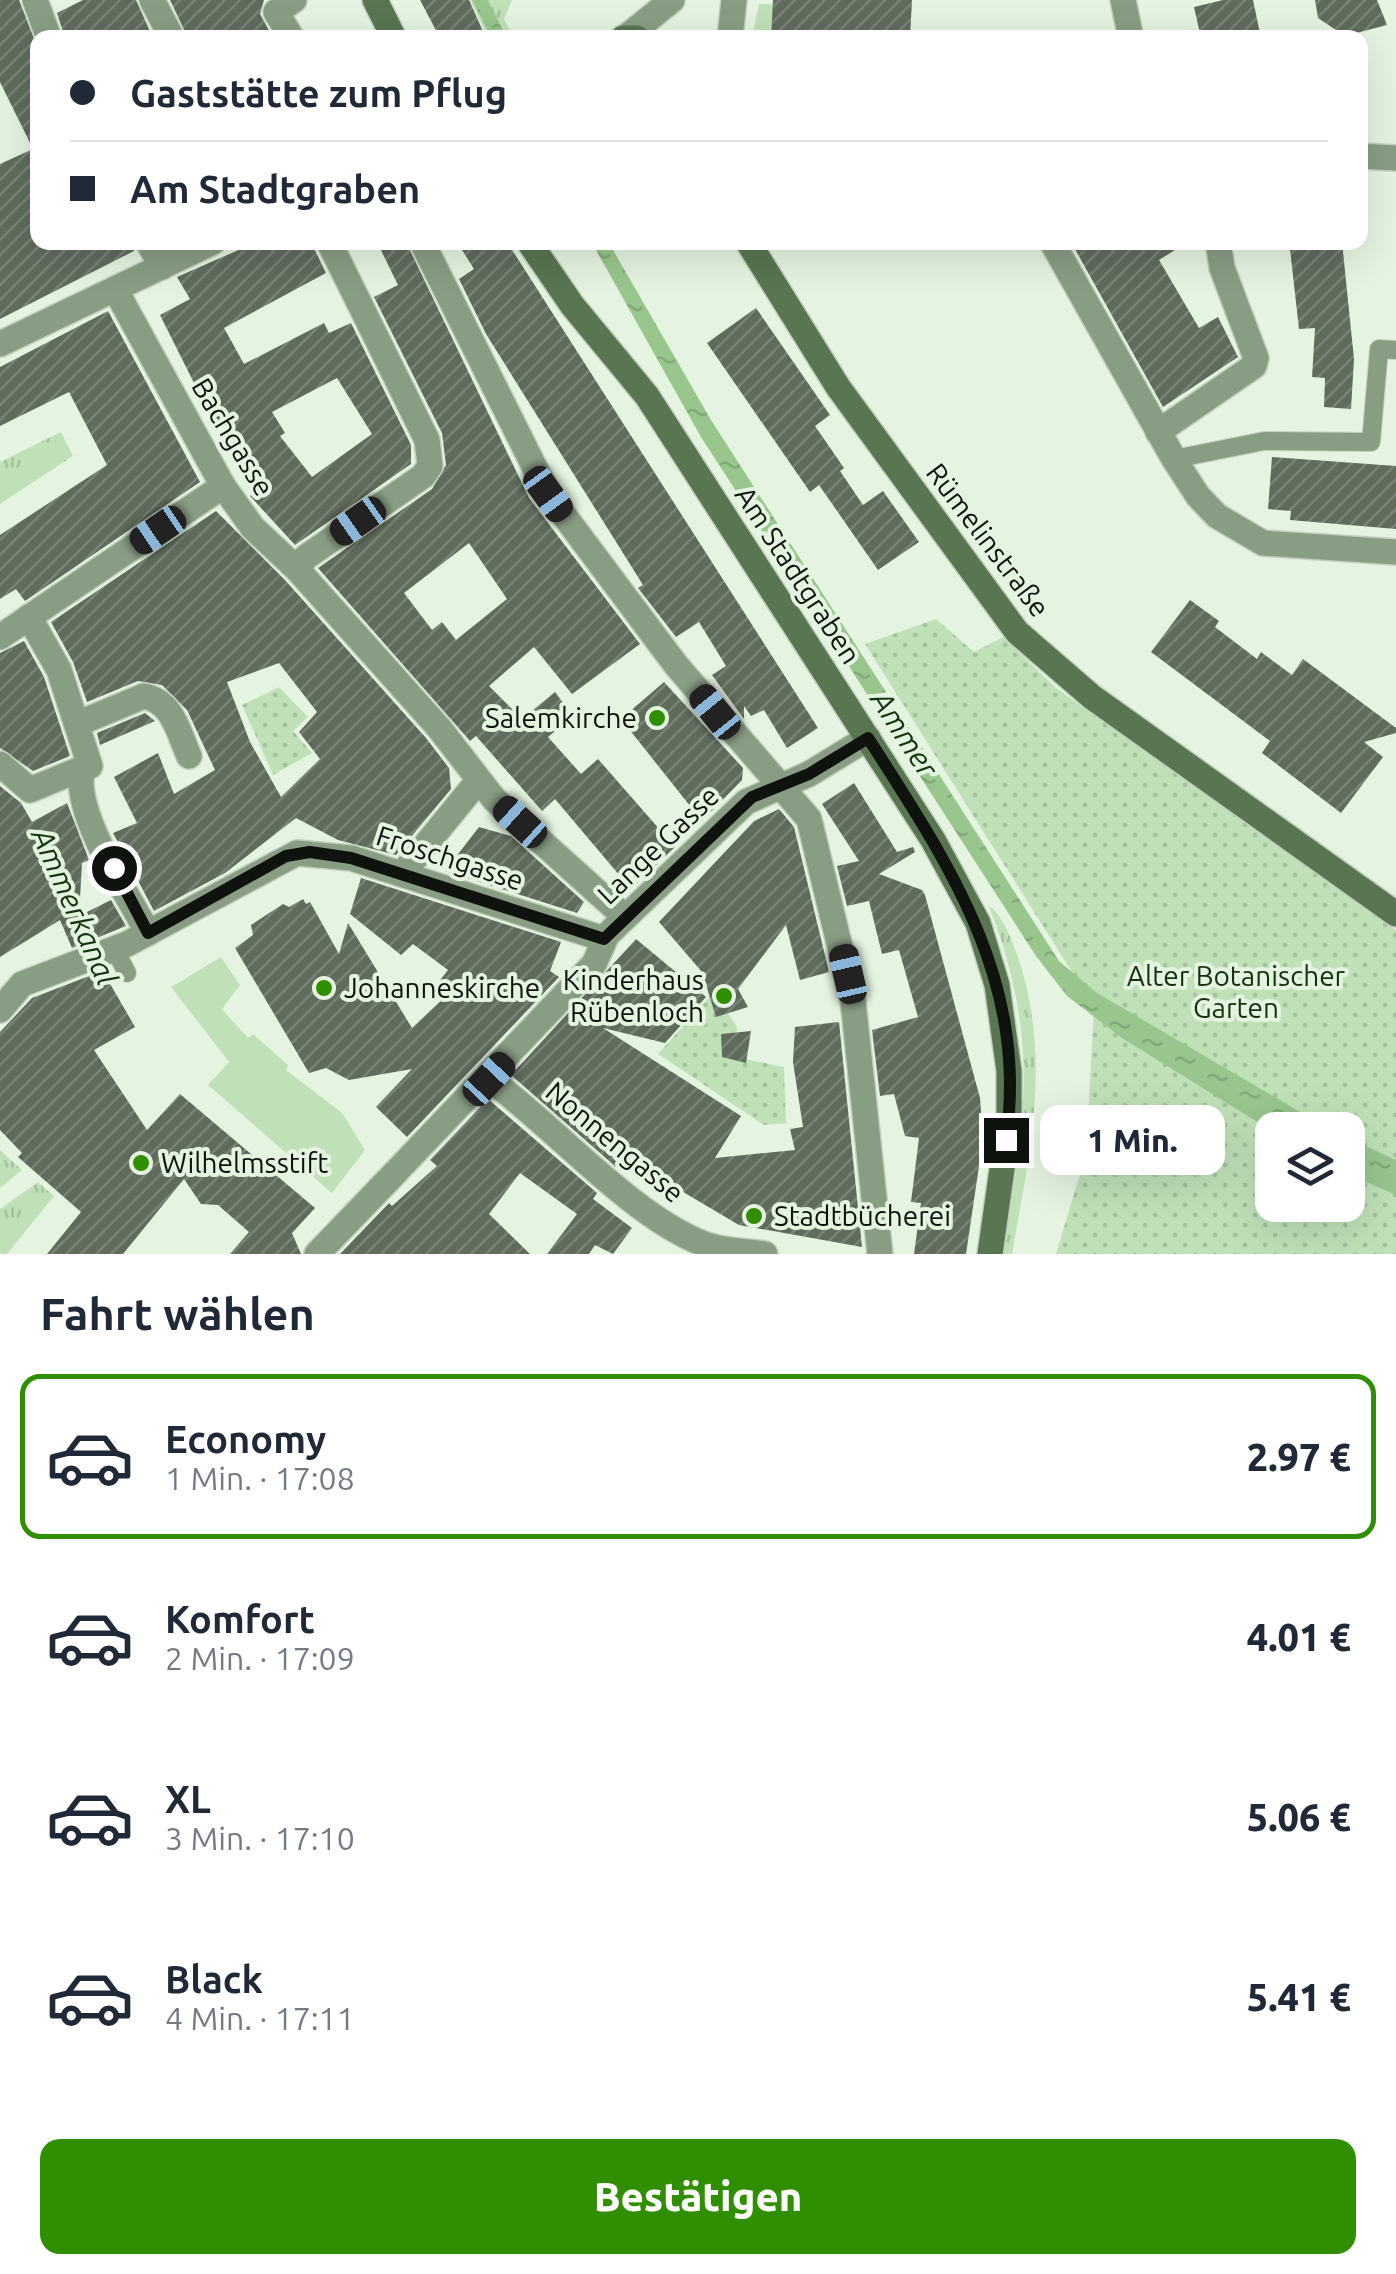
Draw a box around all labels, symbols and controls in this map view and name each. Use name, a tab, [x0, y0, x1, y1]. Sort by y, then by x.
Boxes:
text: Gaststätte zum Pflug	[130, 72, 507, 114]
text: Am Stadtgraben	[130, 168, 420, 210]
street label: Bachgasse	[186, 372, 281, 501]
street label: Rümelinstraße	[921, 457, 1056, 622]
car	[518, 461, 578, 527]
street label: Am Stadtgraben	[730, 480, 867, 669]
car	[325, 492, 391, 550]
car	[125, 501, 191, 559]
car	[684, 679, 746, 745]
water label: Ammer	[863, 682, 946, 784]
place label: Salemkirche	[485, 702, 637, 733]
marker: Salemkirche	[646, 707, 668, 729]
street label: Lange Gasse	[591, 780, 724, 910]
car	[488, 791, 552, 853]
street label: Froschgasse	[373, 819, 528, 896]
water label: Ammerkanal	[24, 821, 125, 991]
route start	[92, 846, 137, 891]
car	[827, 941, 869, 1007]
park label: Alter Botanischer Garten	[1127, 960, 1346, 1023]
place label: Kinderhaus Rübenloch	[563, 964, 704, 1027]
place label: Johanneskirche	[344, 972, 540, 1003]
marker: Johanneskirche	[313, 977, 335, 999]
marker: Kinderhaus Rübenloch	[713, 985, 735, 1007]
car	[458, 1047, 520, 1111]
street label: Nonnengasse	[540, 1075, 690, 1208]
callout: 1 Min.	[1041, 1105, 1226, 1175]
map controls	[1255, 1112, 1365, 1222]
button: layers	[1255, 1112, 1365, 1222]
route end	[984, 1118, 1029, 1163]
text: 1 Min.	[1087, 1122, 1178, 1158]
place label: Wilhelmsstift	[161, 1147, 328, 1178]
marker: Wilhelmsstift	[130, 1152, 152, 1174]
place label: Stadtbücherei	[774, 1200, 951, 1231]
marker: Stadtbücherei	[743, 1205, 765, 1227]
text: Fahrt wählen	[40, 1288, 315, 1339]
icon: car	[45, 1412, 135, 1502]
text: Economy	[165, 1418, 326, 1460]
text: 2.97 €	[1247, 1436, 1351, 1478]
text: 1 Min. · 17:08	[165, 1460, 355, 1496]
icon: car	[45, 1592, 135, 1682]
text: Komfort	[165, 1598, 315, 1640]
text: 4.01 €	[1247, 1616, 1351, 1658]
text: 2 Min. · 17:09	[165, 1640, 355, 1676]
icon: car	[45, 1772, 135, 1862]
text: XL	[165, 1778, 211, 1820]
text: 5.06 €	[1247, 1796, 1351, 1838]
text: 3 Min. · 17:10	[165, 1820, 355, 1856]
icon: car	[45, 1952, 135, 2042]
text: Black	[165, 1958, 263, 2000]
text: 5.41 €	[1247, 1976, 1351, 2018]
text: 4 Min. · 17:11	[165, 2000, 355, 2036]
button: Bestätigen	[40, 2139, 1356, 2254]

